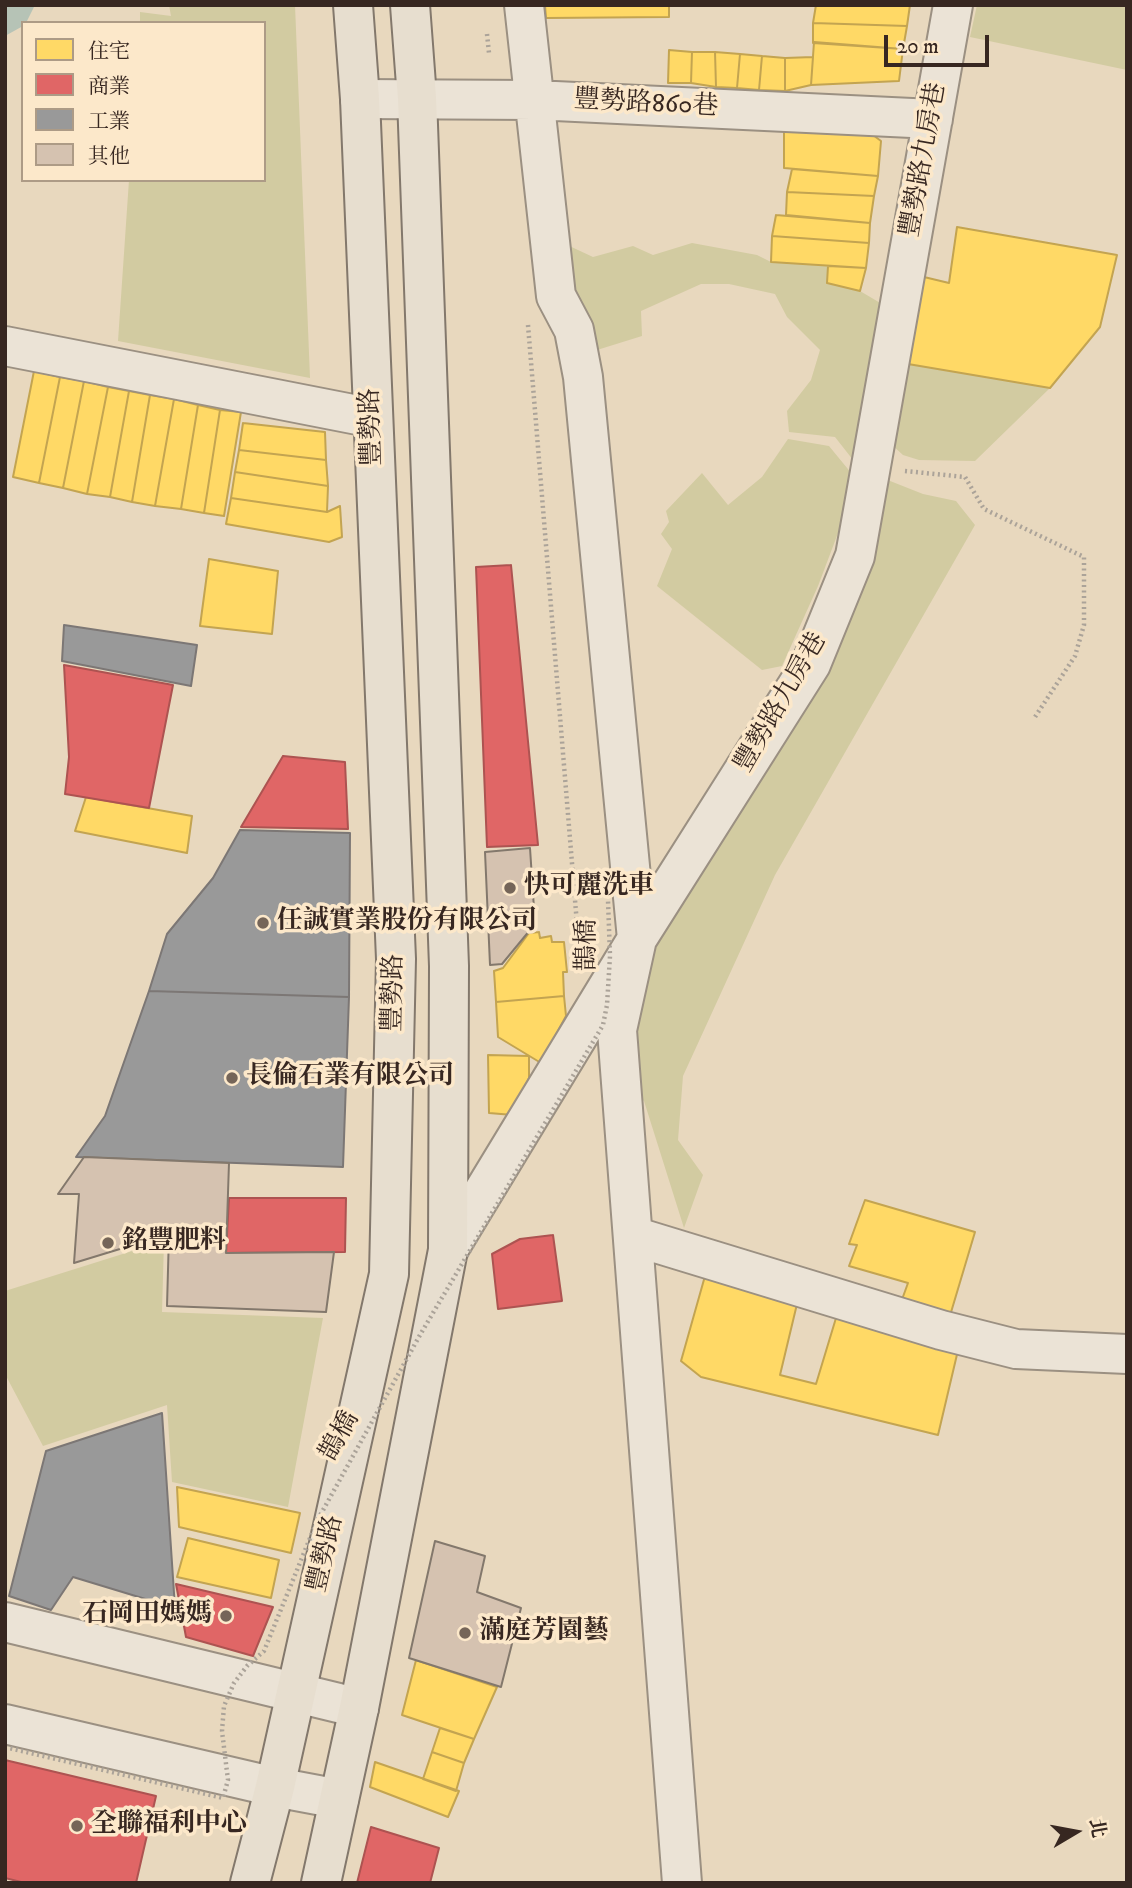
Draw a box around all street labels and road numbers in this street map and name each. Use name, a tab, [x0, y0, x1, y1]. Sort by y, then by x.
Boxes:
street label: 豐勢路九房巷	[896, 80, 954, 240]
street label: 豐勢路860巷	[573, 86, 719, 124]
street label: 豐勢路	[356, 387, 390, 467]
street label: 豐勢路九房巷	[729, 628, 835, 778]
street label: 鵲橋	[573, 919, 605, 971]
street label: 豐勢路	[379, 954, 411, 1032]
street label: 鵲橋	[315, 1407, 367, 1467]
street label: 豐勢路	[303, 1512, 351, 1596]

